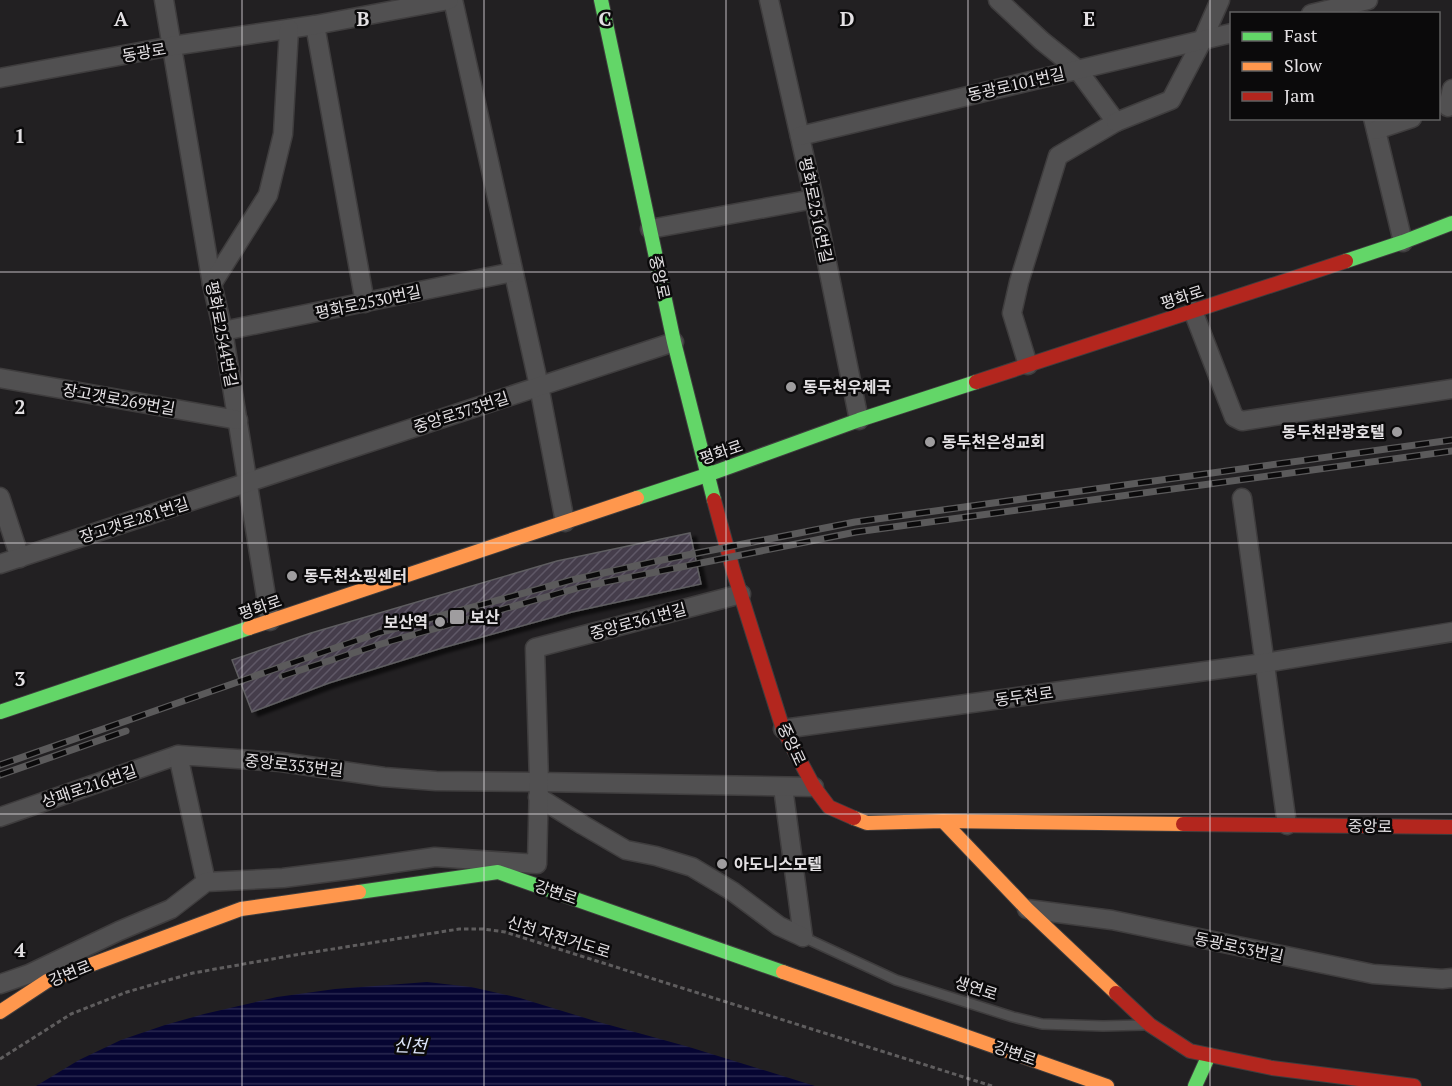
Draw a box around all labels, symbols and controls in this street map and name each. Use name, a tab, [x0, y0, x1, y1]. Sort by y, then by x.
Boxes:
text: A	[114, 5, 129, 32]
text: B	[357, 5, 370, 32]
text: C	[598, 5, 612, 32]
text: D	[840, 5, 854, 32]
text: E	[1083, 5, 1095, 32]
legend	[1230, 12, 1440, 120]
text: Fast	[1284, 23, 1318, 47]
street label: 동광로	[120, 37, 168, 67]
text: Slow	[1284, 53, 1323, 77]
street label: 동광로101번길	[965, 62, 1067, 106]
text: Jam	[1284, 83, 1315, 107]
text: 1	[14, 122, 26, 149]
street label: 평화로2516번길	[794, 155, 838, 265]
street label: 중앙로	[645, 253, 675, 301]
street label: 평화로2544번길	[201, 279, 243, 389]
street label: 평화로2530번길	[313, 280, 423, 324]
street label: 평화로	[1158, 280, 1207, 314]
place label: 동두천우체국	[803, 376, 891, 398]
street label: 장고갯로269번길	[61, 378, 177, 420]
marker: 동두천우체국	[784, 380, 798, 394]
street label: 중앙로373번길	[410, 386, 512, 438]
text: 2	[14, 393, 26, 420]
place label: 동두천관광호텔	[1282, 421, 1385, 443]
marker: 동두천관광호텔	[1390, 425, 1404, 439]
place label: 동두천은성교회	[942, 431, 1045, 453]
street label: 평화로	[697, 434, 746, 470]
marker: 동두천은성교회	[923, 435, 937, 449]
street label: 장고갯로281번길	[76, 492, 192, 548]
place label: 동두천쇼핑센터	[304, 565, 407, 587]
marker: 동두천쇼핑센터	[285, 569, 299, 583]
street label: 평화로	[236, 589, 285, 625]
street label: 중앙로361번길	[587, 598, 689, 644]
place label: 보산	[470, 606, 500, 628]
marker: 보산	[448, 608, 466, 626]
place label: 보산역	[384, 611, 428, 633]
marker: 보산역	[433, 615, 447, 629]
text: 3	[14, 665, 26, 692]
street label: 동두천로	[993, 681, 1055, 711]
street label: 중앙로	[773, 719, 811, 769]
street label: 중앙로353번길	[244, 749, 344, 781]
street label: 상패로216번길	[39, 759, 139, 813]
street label: 중앙로	[1348, 815, 1393, 837]
place label: 아도니스모텔	[734, 853, 822, 875]
marker: 아도니스모텔	[715, 857, 729, 871]
street label: 강변로	[532, 874, 581, 910]
street label: 신천 자전거도로	[505, 911, 614, 963]
street label: 동광로53번길	[1192, 927, 1286, 967]
text: 4	[14, 936, 26, 963]
street label: 강변로	[45, 954, 95, 991]
street label: 생연로	[952, 971, 1001, 1005]
water label: 신천	[393, 1032, 430, 1058]
street label: 강변로	[991, 1035, 1040, 1071]

